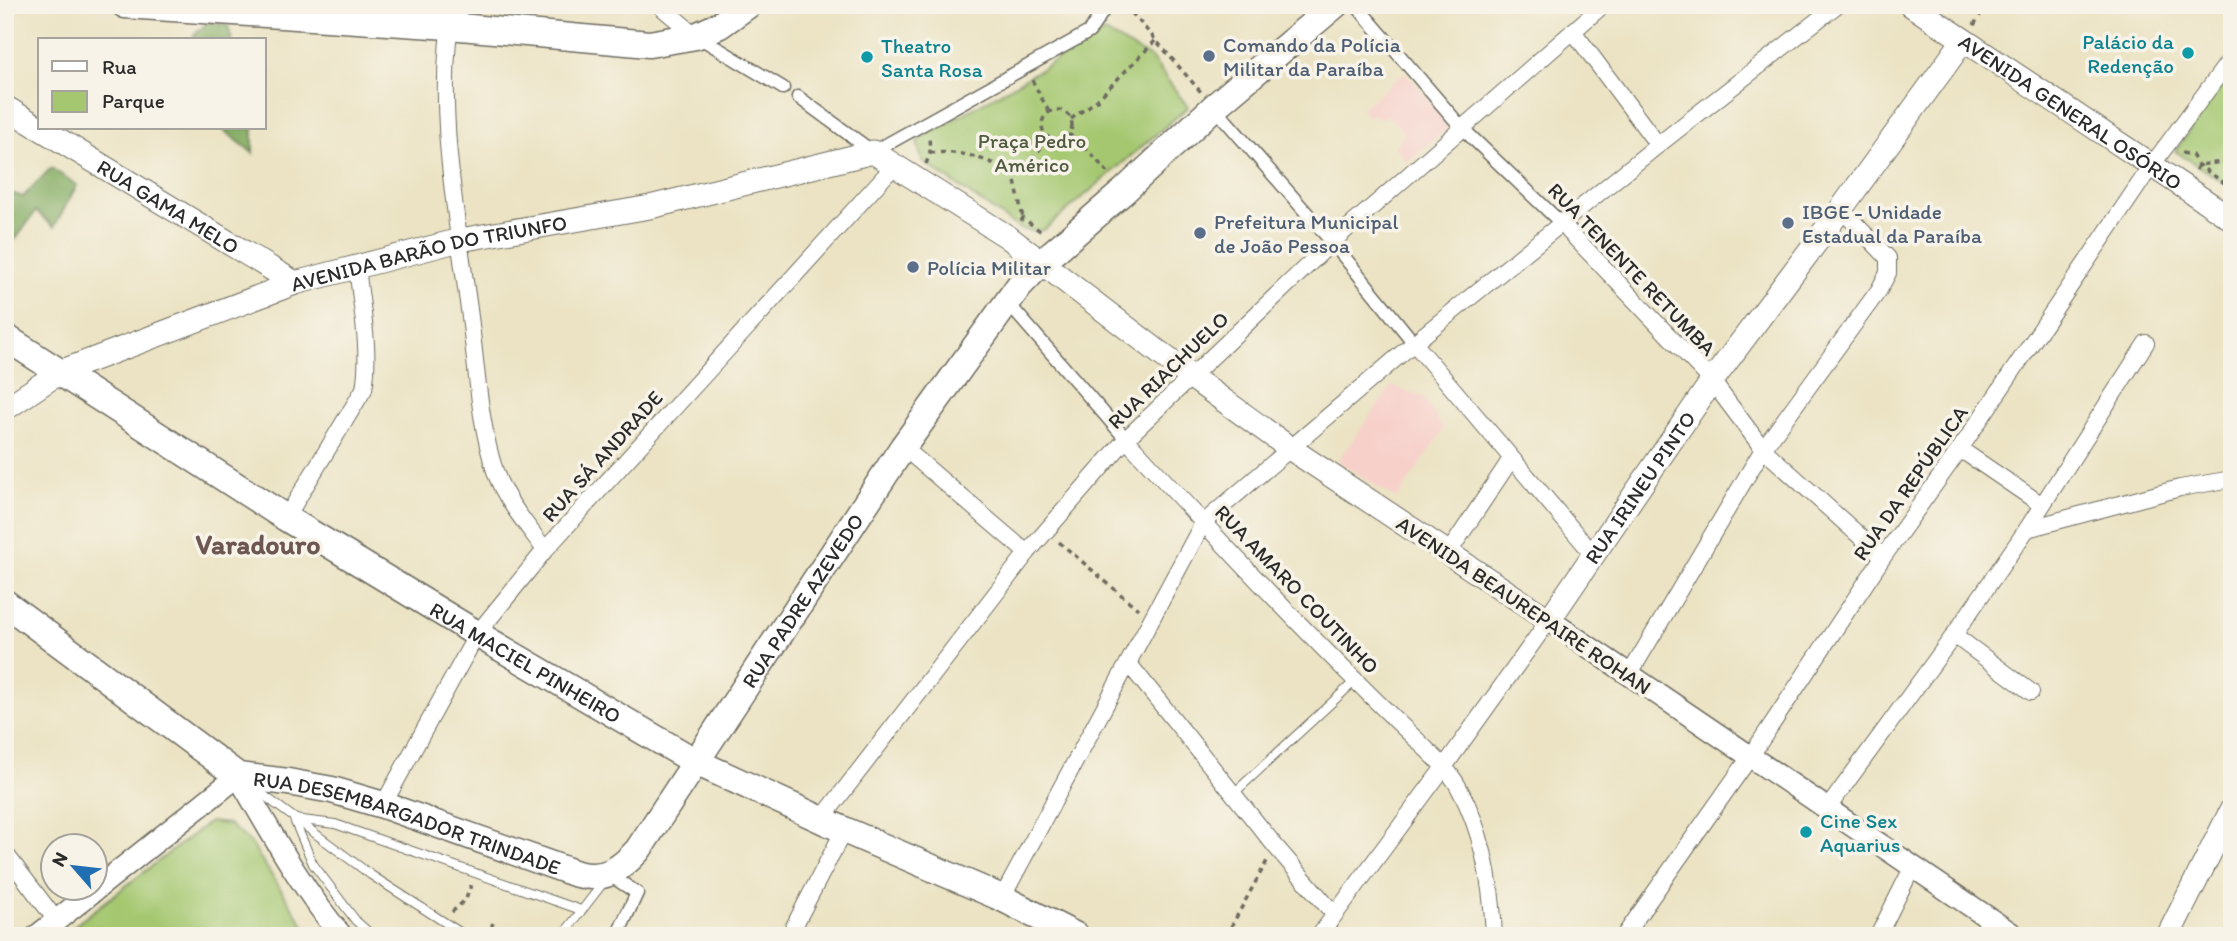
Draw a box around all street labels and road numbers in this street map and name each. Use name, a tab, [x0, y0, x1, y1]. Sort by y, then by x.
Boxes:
street label: AVENIDA GENERAL OSÓRIO	[1954, 28, 2187, 195]
street label: RUA GAMA MELO	[93, 154, 244, 259]
street label: RUA TENENTE RETUMBA	[1543, 177, 1722, 361]
street label: AVENIDA BARÃO DO TRIUNFO	[288, 209, 569, 296]
street label: RUA RIACHUELO	[1102, 306, 1234, 434]
street label: RUA SÁ ANDRADE	[536, 385, 668, 527]
street label: RUA DA REPÚBLICA	[1847, 400, 1973, 565]
street label: RUA IRINEU PINTO	[1579, 406, 1700, 568]
street label: RUA AMARO COUTINHO	[1210, 499, 1384, 679]
street label: RUA PADRE AZEVEDO	[736, 509, 868, 692]
street label: AVENIDA BEAUREPAIRE ROHAN	[1392, 510, 1656, 700]
street label: RUA MACIEL PINHEIRO	[426, 596, 626, 728]
street label: RUA DESEMBARGADOR TRINDADE	[252, 765, 564, 880]

